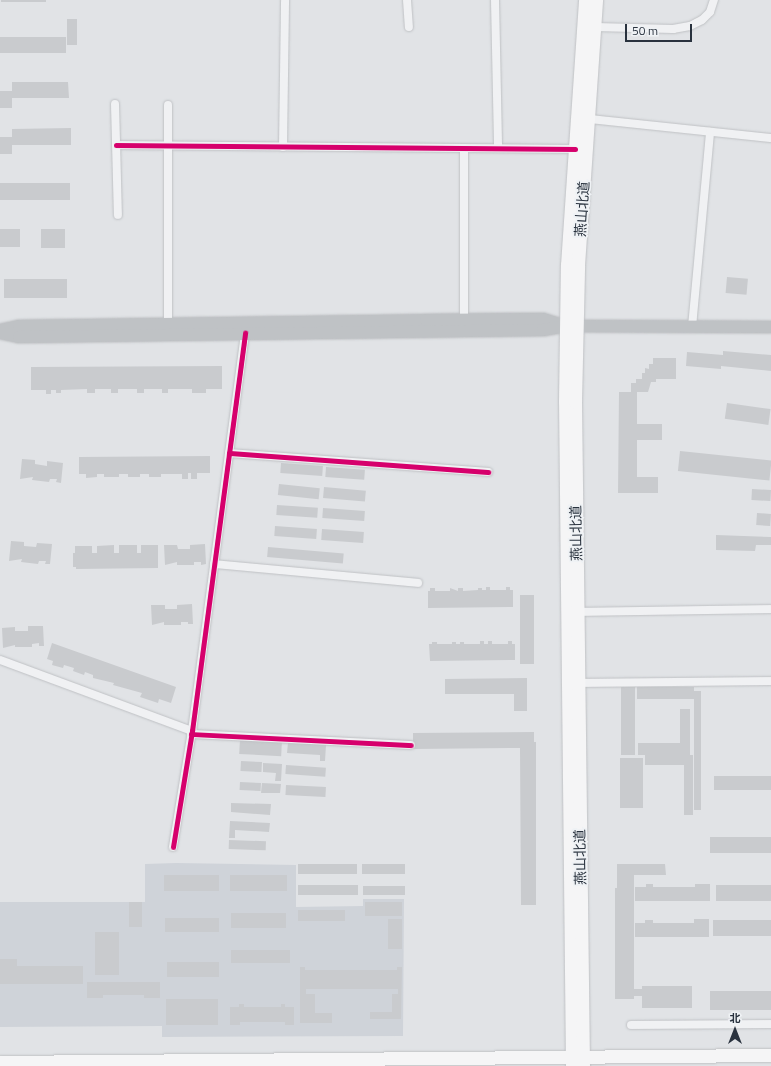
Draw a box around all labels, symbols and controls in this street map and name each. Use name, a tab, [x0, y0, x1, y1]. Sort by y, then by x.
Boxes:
scale bar	[627, 16, 694, 42]
text: 50 m	[632, 21, 658, 40]
street label: 燕山北道	[572, 180, 592, 238]
street label: 燕山北道	[567, 505, 585, 561]
street label: 燕山北道	[571, 829, 589, 885]
north arrow	[715, 1010, 755, 1050]
text: 北	[730, 1010, 741, 1026]

